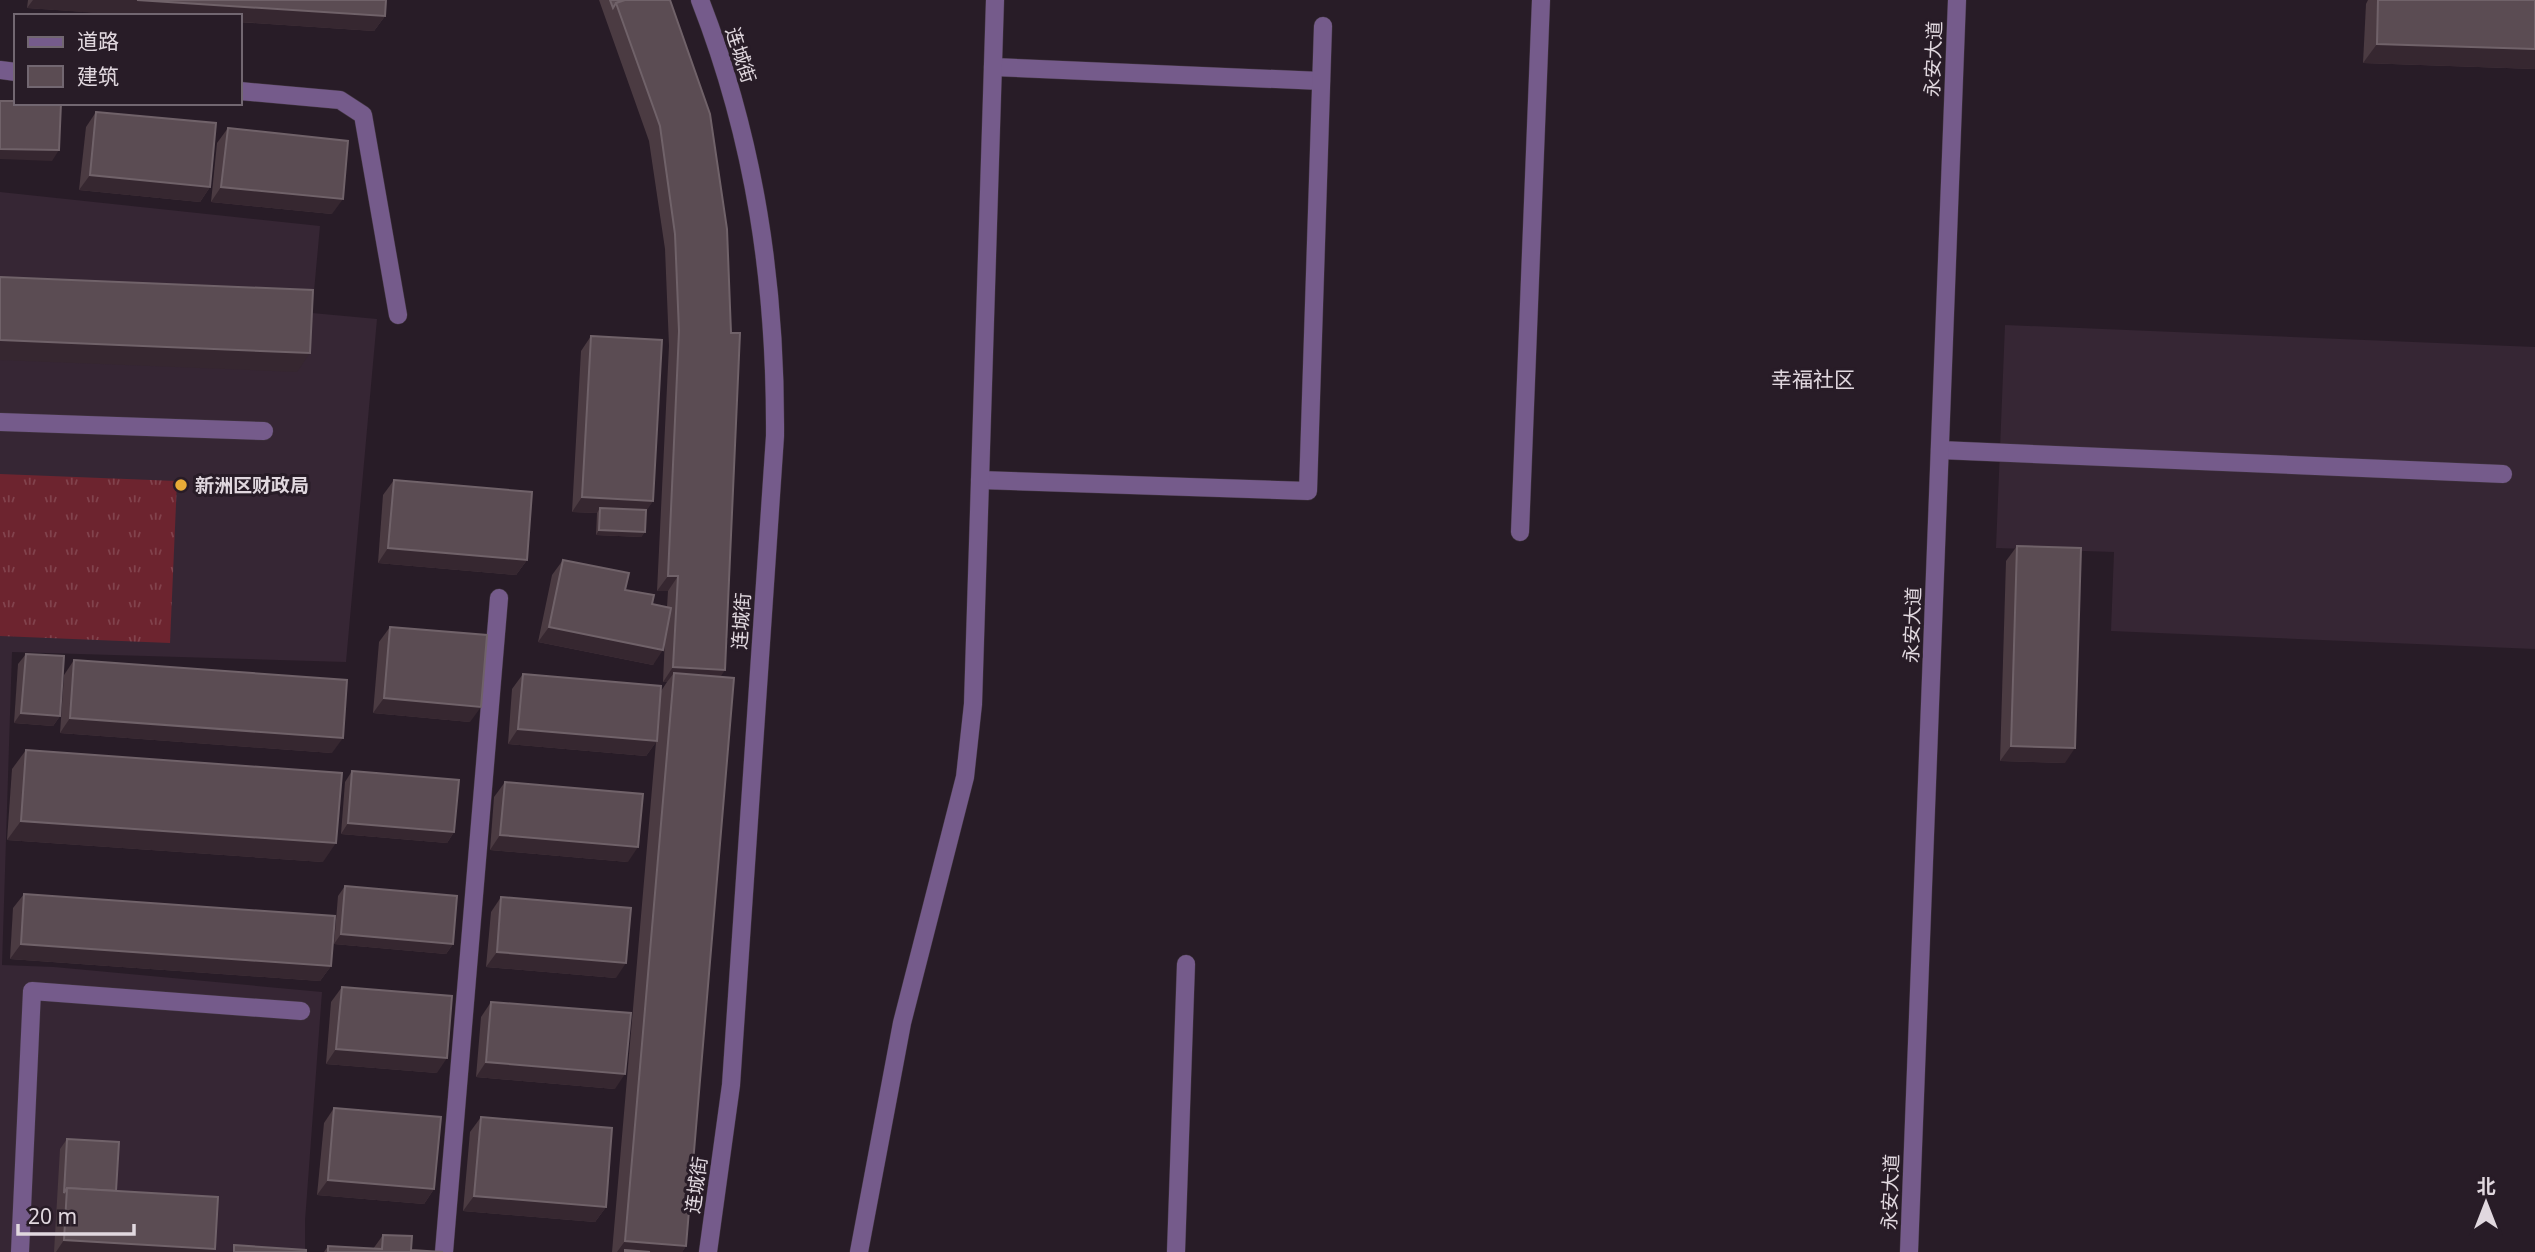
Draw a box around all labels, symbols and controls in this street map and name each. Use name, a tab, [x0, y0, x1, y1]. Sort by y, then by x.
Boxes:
legend	[14, 14, 242, 105]
street label: 永安大道	[1919, 21, 1947, 97]
street label: 连城街	[720, 24, 762, 86]
text: 道路	[77, 27, 119, 55]
text: 建筑	[77, 62, 119, 90]
district label: 幸福社区	[1771, 365, 1855, 393]
place label: 新洲区财政局	[195, 472, 309, 498]
marker: 新洲区财政局	[173, 477, 189, 493]
street label: 永安大道	[1898, 587, 1926, 663]
street label: 连城街	[726, 592, 756, 650]
street label: 永安大道	[1876, 1154, 1904, 1230]
street label: 连城街	[679, 1155, 713, 1215]
north arrow	[2451, 1168, 2521, 1238]
text: 北	[2476, 1173, 2496, 1199]
scale bar	[18, 1192, 133, 1236]
text: 20 m	[28, 1202, 77, 1230]

